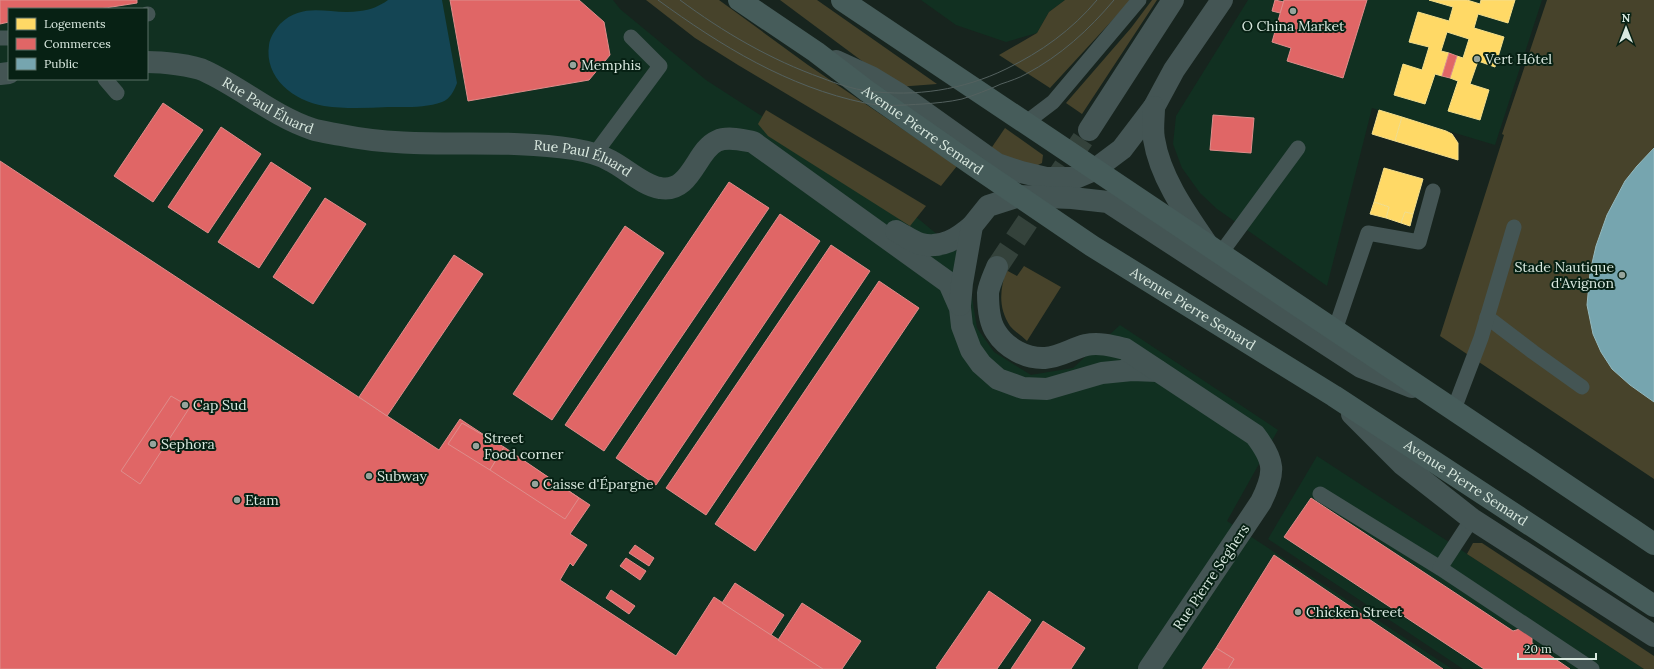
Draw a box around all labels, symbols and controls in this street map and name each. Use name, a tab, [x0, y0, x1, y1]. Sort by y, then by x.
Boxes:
marker: O China Market	[1288, 6, 1298, 16]
legend	[8, 8, 148, 80]
north arrow	[1606, 8, 1646, 48]
text: N	[1622, 11, 1631, 25]
text: Logements	[44, 16, 106, 31]
place label: O China Market	[1242, 17, 1345, 35]
text: Commerces	[44, 36, 111, 51]
place label: Vert Hôtel	[1484, 50, 1552, 68]
marker: Vert Hôtel	[1472, 54, 1482, 64]
text: Public	[44, 56, 78, 71]
place label: Memphis	[581, 56, 641, 74]
marker: Memphis	[568, 60, 578, 70]
street label: Rue Paul Éluard	[219, 73, 316, 138]
street label: Avenue Pierre Semard	[858, 81, 987, 178]
street label: Rue Paul Éluard	[533, 136, 635, 181]
place label: Stade Nautique d'Avignon	[1514, 258, 1615, 292]
street label: Avenue Pierre Semard	[1126, 262, 1259, 354]
marker: Stade Nautique d'Avignon	[1617, 270, 1627, 280]
place label: Cap Sud	[193, 396, 247, 414]
marker: Cap Sud	[180, 400, 190, 410]
place label: Street Food corner	[484, 429, 564, 463]
place label: Sephora	[161, 435, 215, 453]
street label: Avenue Pierre Semard	[1400, 435, 1531, 530]
marker: Sephora	[148, 439, 158, 449]
marker: Street Food corner	[471, 441, 481, 451]
place label: Subway	[377, 467, 427, 485]
marker: Subway	[364, 471, 374, 481]
place label: Caisse d'Épargne	[543, 475, 654, 493]
marker: Caisse d'Épargne	[530, 479, 540, 489]
place label: Etam	[245, 491, 279, 509]
marker: Etam	[232, 495, 242, 505]
street label: Rue Pierre Seghers	[1169, 521, 1253, 633]
place label: Chicken Street	[1306, 603, 1403, 621]
marker: Chicken Street	[1293, 607, 1303, 617]
scale bar	[1518, 635, 1596, 661]
text: 20 m	[1524, 641, 1552, 656]

